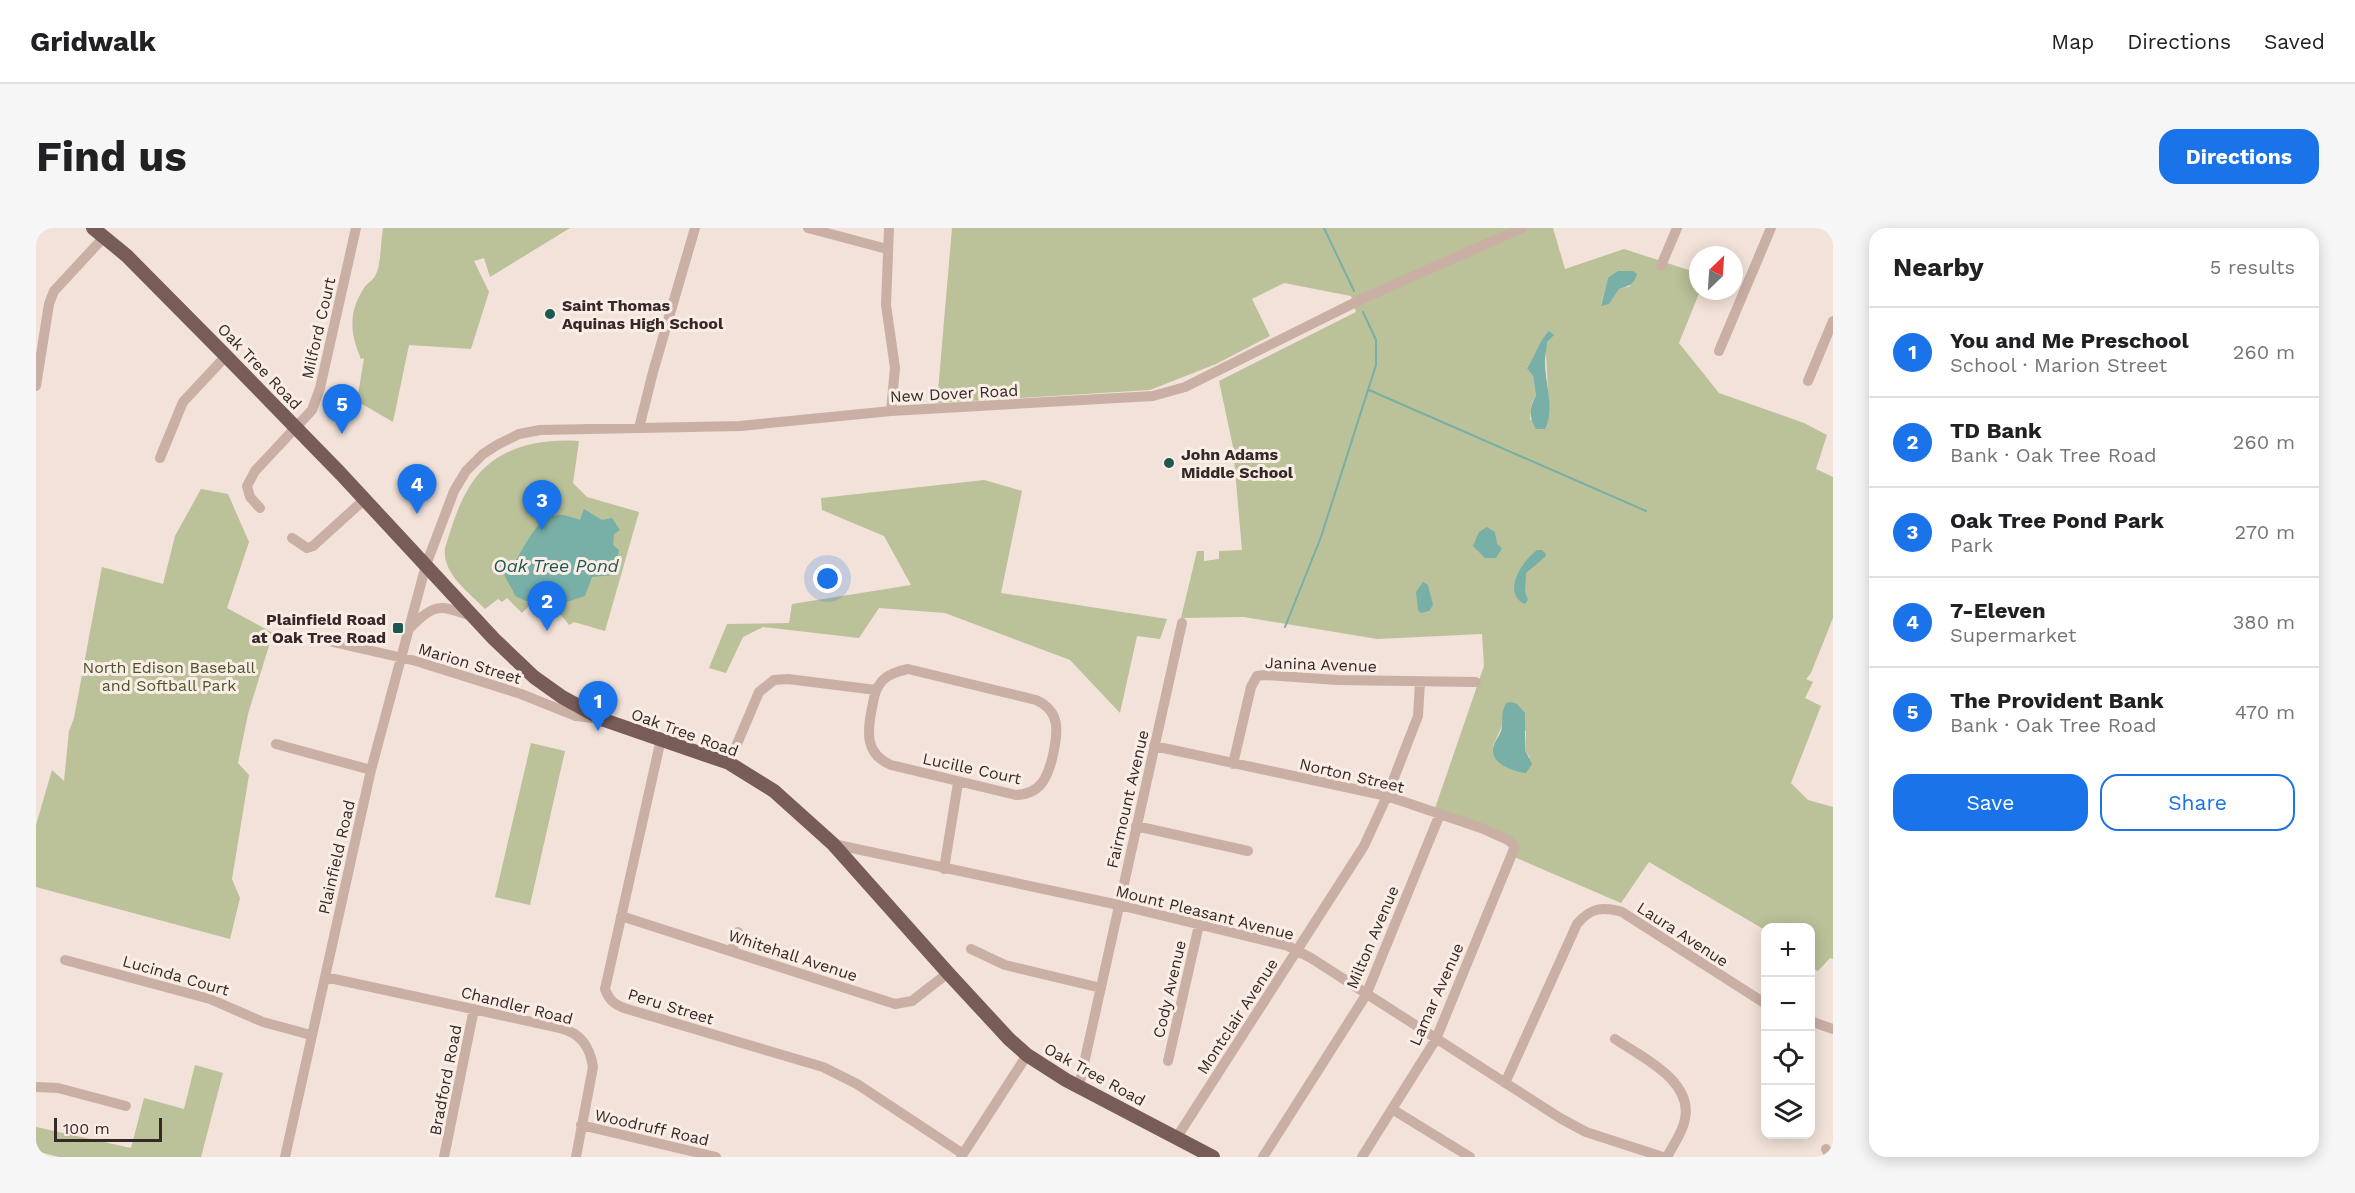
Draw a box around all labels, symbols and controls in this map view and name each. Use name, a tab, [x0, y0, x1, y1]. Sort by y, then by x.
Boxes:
text: Gridwalk	[30, 25, 156, 58]
text: Map	[2051, 29, 2094, 54]
text: Directions	[2127, 29, 2231, 54]
text: Saved	[2264, 29, 2325, 54]
button: Directions	[2159, 129, 2319, 184]
text: Find us	[36, 132, 187, 181]
north arrow	[1689, 246, 1743, 300]
text: Nearby	[1893, 252, 1984, 282]
text: 5 results	[2210, 255, 2295, 279]
street label: Milford Court	[298, 275, 339, 381]
place label: Saint Thomas Aquinas High School	[562, 296, 724, 333]
marker: Saint Thomas Aquinas High School	[543, 307, 557, 321]
street label: Oak Tree Road	[214, 319, 306, 413]
text: You and Me Preschool	[1950, 328, 2189, 353]
text: 1	[1908, 340, 1917, 364]
text: 260 m	[2233, 340, 2295, 364]
text: School · Marion Street	[1950, 353, 2167, 377]
street label: New Dover Road	[889, 381, 1019, 406]
pin: 5	[322, 384, 362, 434]
text: TD Bank	[1950, 418, 2042, 443]
text: 2	[1907, 430, 1918, 454]
text: 260 m	[2233, 430, 2295, 454]
text: Bank · Oak Tree Road	[1950, 443, 2157, 467]
place label: John Adams Middle School	[1181, 445, 1294, 482]
marker: John Adams Middle School	[1162, 456, 1176, 470]
pin: 4	[398, 464, 436, 514]
pin: 3	[522, 480, 562, 530]
text: Oak Tree Pond Park	[1950, 508, 2164, 533]
text: 3	[1907, 520, 1918, 544]
text: 270 m	[2235, 520, 2295, 544]
text: Park	[1950, 533, 1993, 557]
water label: Oak Tree Pond	[493, 555, 620, 576]
your location	[813, 564, 842, 593]
pin: 2	[528, 582, 566, 631]
text: 7-Eleven	[1950, 598, 2046, 623]
place label: Plainfield Road at Oak Tree Road	[252, 610, 386, 647]
text: 4	[1906, 610, 1919, 634]
text: 380 m	[2233, 610, 2295, 634]
marker: Plainfield Road at Oak Tree Road	[391, 621, 405, 635]
text: Supermarket	[1950, 623, 2076, 647]
street label: Marion Street	[416, 639, 524, 688]
street label: Janina Avenue	[1265, 653, 1377, 676]
park label: North Edison Baseball and Softball Park	[83, 658, 256, 695]
pin: 1	[578, 682, 618, 731]
text: The Provident Bank	[1950, 688, 2164, 713]
text: 5	[1907, 700, 1918, 724]
text: 470 m	[2235, 700, 2295, 724]
street label: Oak Tree Road	[629, 704, 741, 761]
text: Bank · Oak Tree Road	[1950, 713, 2157, 737]
street label: Fairmount Avenue	[1102, 728, 1153, 870]
street label: Lucille Court	[921, 749, 1023, 788]
street label: Norton Street	[1298, 754, 1406, 797]
button: Save	[1893, 774, 2088, 831]
button: Share	[2100, 774, 2295, 831]
street label: Plainfield Road	[314, 798, 359, 916]
street label: Mount Pleasant Avenue	[1114, 881, 1296, 944]
street label: Milton Avenue	[1342, 883, 1403, 992]
street label: Laura Avenue	[1634, 898, 1732, 971]
map controls	[1761, 923, 1815, 1139]
button: +	[1761, 923, 1815, 977]
street label: Whitehall Avenue	[726, 926, 860, 985]
street label: Cody Avenue	[1149, 938, 1190, 1040]
street label: Lamar Avenue	[1405, 940, 1468, 1049]
street label: Lucinda Court	[120, 951, 232, 1000]
street label: Montclair Avenue	[1193, 955, 1282, 1078]
button: −	[1761, 977, 1815, 1031]
street label: Chandler Road	[459, 982, 575, 1029]
street label: Peru Street	[626, 984, 716, 1029]
street label: Bradford Road	[425, 1023, 466, 1137]
button: locate	[1761, 1031, 1815, 1085]
street label: Oak Tree Road	[1041, 1039, 1149, 1110]
button: layers	[1761, 1085, 1815, 1139]
street label: Woodruff Road	[593, 1105, 711, 1150]
scale bar	[54, 1115, 162, 1142]
text: 100 m	[63, 1119, 110, 1138]

